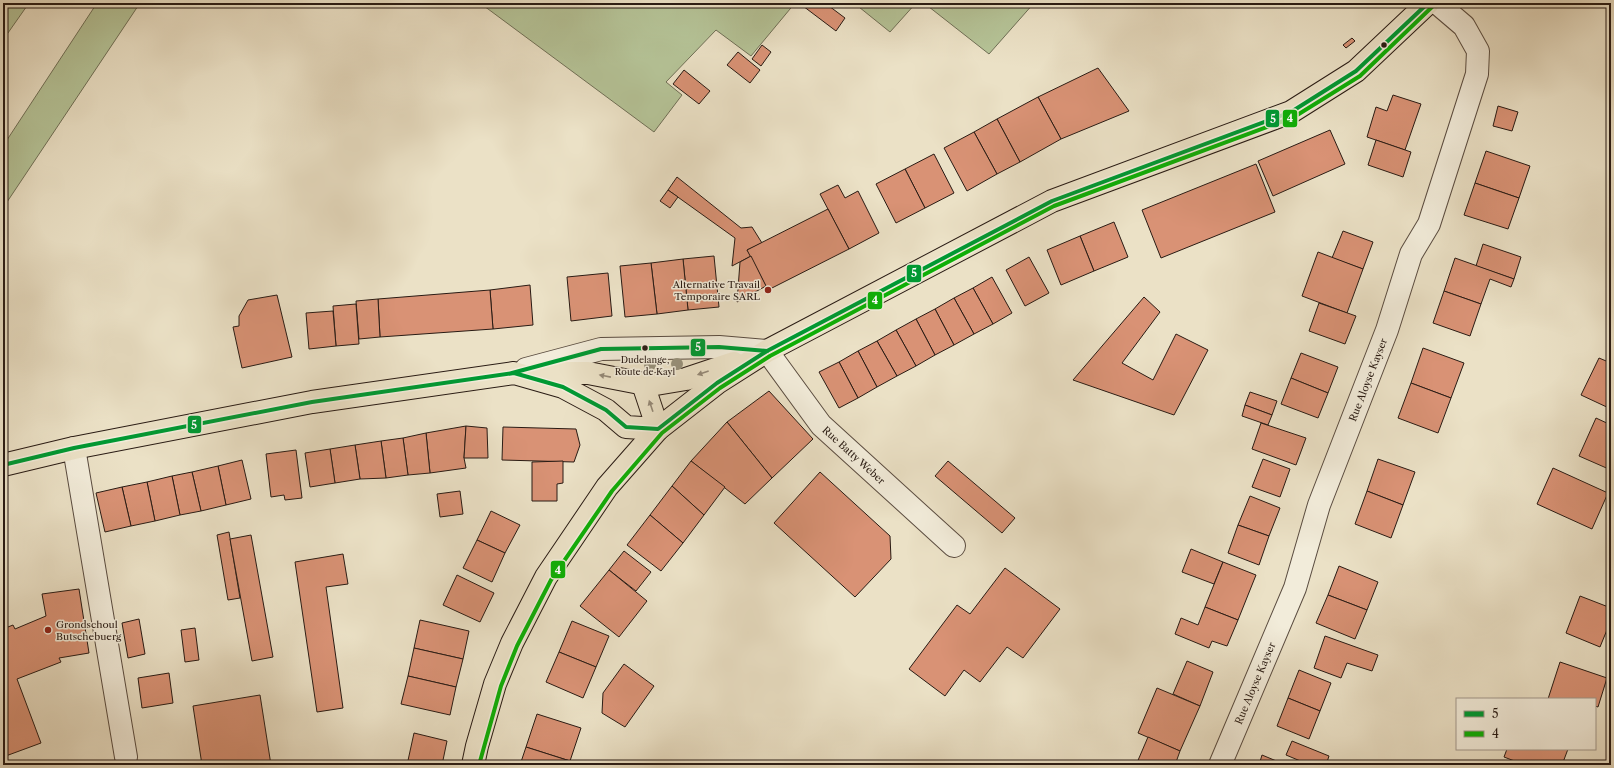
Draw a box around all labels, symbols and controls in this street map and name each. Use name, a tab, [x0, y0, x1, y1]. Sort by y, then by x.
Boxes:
unlabelled marker	[1379, 40, 1389, 50]
line badge: 5	[1265, 109, 1280, 128]
line badge: 4	[1282, 109, 1298, 128]
text: 4	[1287, 111, 1294, 125]
text: 5	[1270, 112, 1276, 126]
line badge: 5	[906, 264, 922, 283]
text: 5	[911, 266, 917, 280]
place label: Alternative Travail Temporaire SARL	[672, 278, 760, 303]
marker: Alternative Travail Temporaire SARL	[763, 285, 773, 295]
line badge: 4	[867, 291, 883, 310]
text: 4	[872, 293, 879, 307]
street label: Rue Aloyse Kayser	[1346, 336, 1390, 423]
line badge: 5	[690, 338, 706, 357]
text: 5	[695, 340, 701, 354]
marker: Dudelange, Route de Kayl	[640, 343, 650, 353]
place label: Dudelange, Route de Kayl	[615, 354, 675, 377]
one-way arrow	[697, 370, 709, 376]
one-way arrow	[599, 373, 611, 379]
one-way arrow	[647, 400, 653, 412]
line badge: 5	[187, 415, 202, 434]
text: 5	[191, 418, 197, 432]
street label: Rue Batty Weber	[820, 424, 888, 488]
line badge: 4	[550, 560, 566, 579]
text: 4	[555, 563, 562, 577]
place label: Grondschoul Butschebuerg	[56, 618, 122, 643]
marker: Grondschoul Butschebuerg	[43, 625, 53, 635]
street label: Rue Aloyse Kayser	[1232, 639, 1279, 726]
legend	[1456, 698, 1596, 750]
text: 5	[1492, 706, 1499, 721]
text: 4	[1492, 726, 1499, 741]

